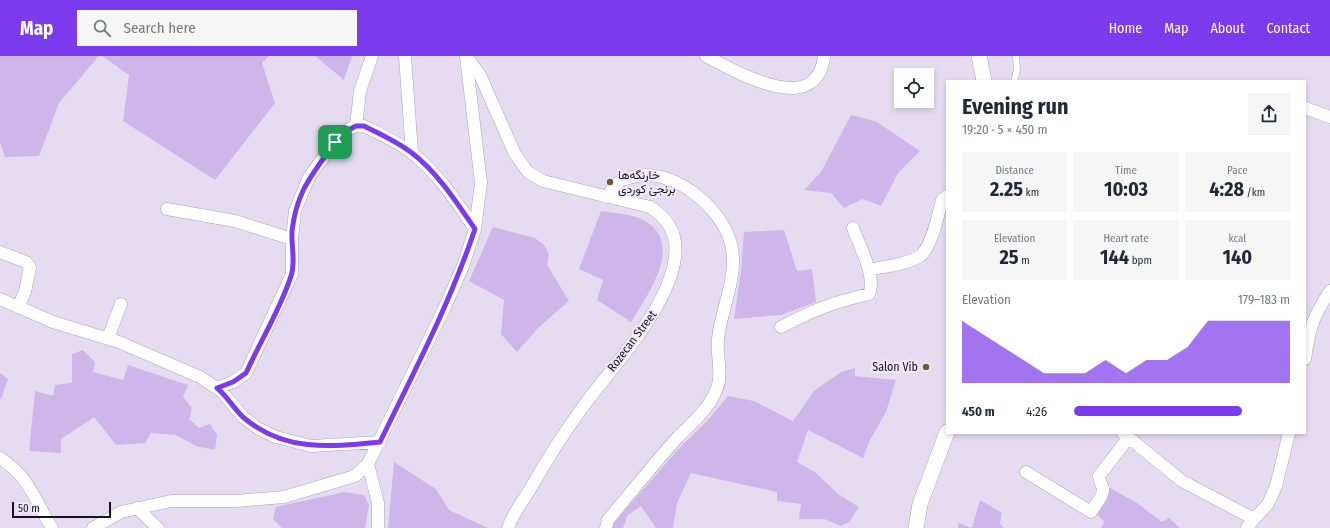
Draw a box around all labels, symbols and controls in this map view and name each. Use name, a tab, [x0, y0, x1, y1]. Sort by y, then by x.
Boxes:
search box	[77, 10, 357, 46]
text: Map	[20, 17, 53, 40]
icon: search	[91, 17, 113, 39]
text: Search here	[123, 19, 196, 37]
text: Home	[1109, 20, 1142, 37]
text: Map	[1164, 20, 1188, 37]
text: About	[1210, 20, 1245, 37]
text: Contact	[1267, 20, 1310, 37]
map controls	[894, 68, 934, 108]
button: locate	[894, 68, 934, 108]
text: Evening run	[962, 93, 1069, 120]
button: share	[1248, 93, 1290, 135]
text: 19:20 · 5 × 450 m	[962, 122, 1047, 137]
pin	[318, 125, 352, 159]
icon: arrive	[324, 131, 346, 153]
text: Distance	[995, 164, 1034, 177]
text: Time	[1115, 164, 1137, 177]
text: Pace	[1227, 164, 1248, 177]
place label: خارنگەها برنجێ کوردی	[618, 168, 676, 197]
marker: خارنگەها برنجێ کوردی	[605, 177, 615, 187]
text: 2.25	[990, 177, 1023, 201]
text: 10:03	[1104, 177, 1148, 201]
text: 4:28	[1209, 177, 1244, 201]
text: km	[1023, 186, 1039, 199]
text: /km	[1244, 186, 1265, 199]
text: Elevation	[994, 232, 1035, 245]
text: Heart rate	[1103, 232, 1149, 245]
text: kcal	[1228, 232, 1246, 245]
text: 25	[1000, 245, 1019, 269]
text: 144	[1100, 245, 1129, 269]
text: 140	[1222, 245, 1252, 269]
text: m	[1019, 254, 1030, 267]
text: bpm	[1129, 254, 1152, 267]
text: Elevation	[962, 292, 1011, 307]
text: 179–183 m	[1238, 292, 1290, 307]
street label: Rozecan Street	[605, 308, 660, 374]
place label: Salon Vib	[872, 360, 918, 374]
marker: Salon Vib	[921, 362, 931, 372]
text: 450 m	[962, 404, 995, 419]
text: 4:26	[1026, 404, 1047, 419]
scale bar	[12, 500, 111, 519]
text: 50 m	[18, 502, 40, 515]

